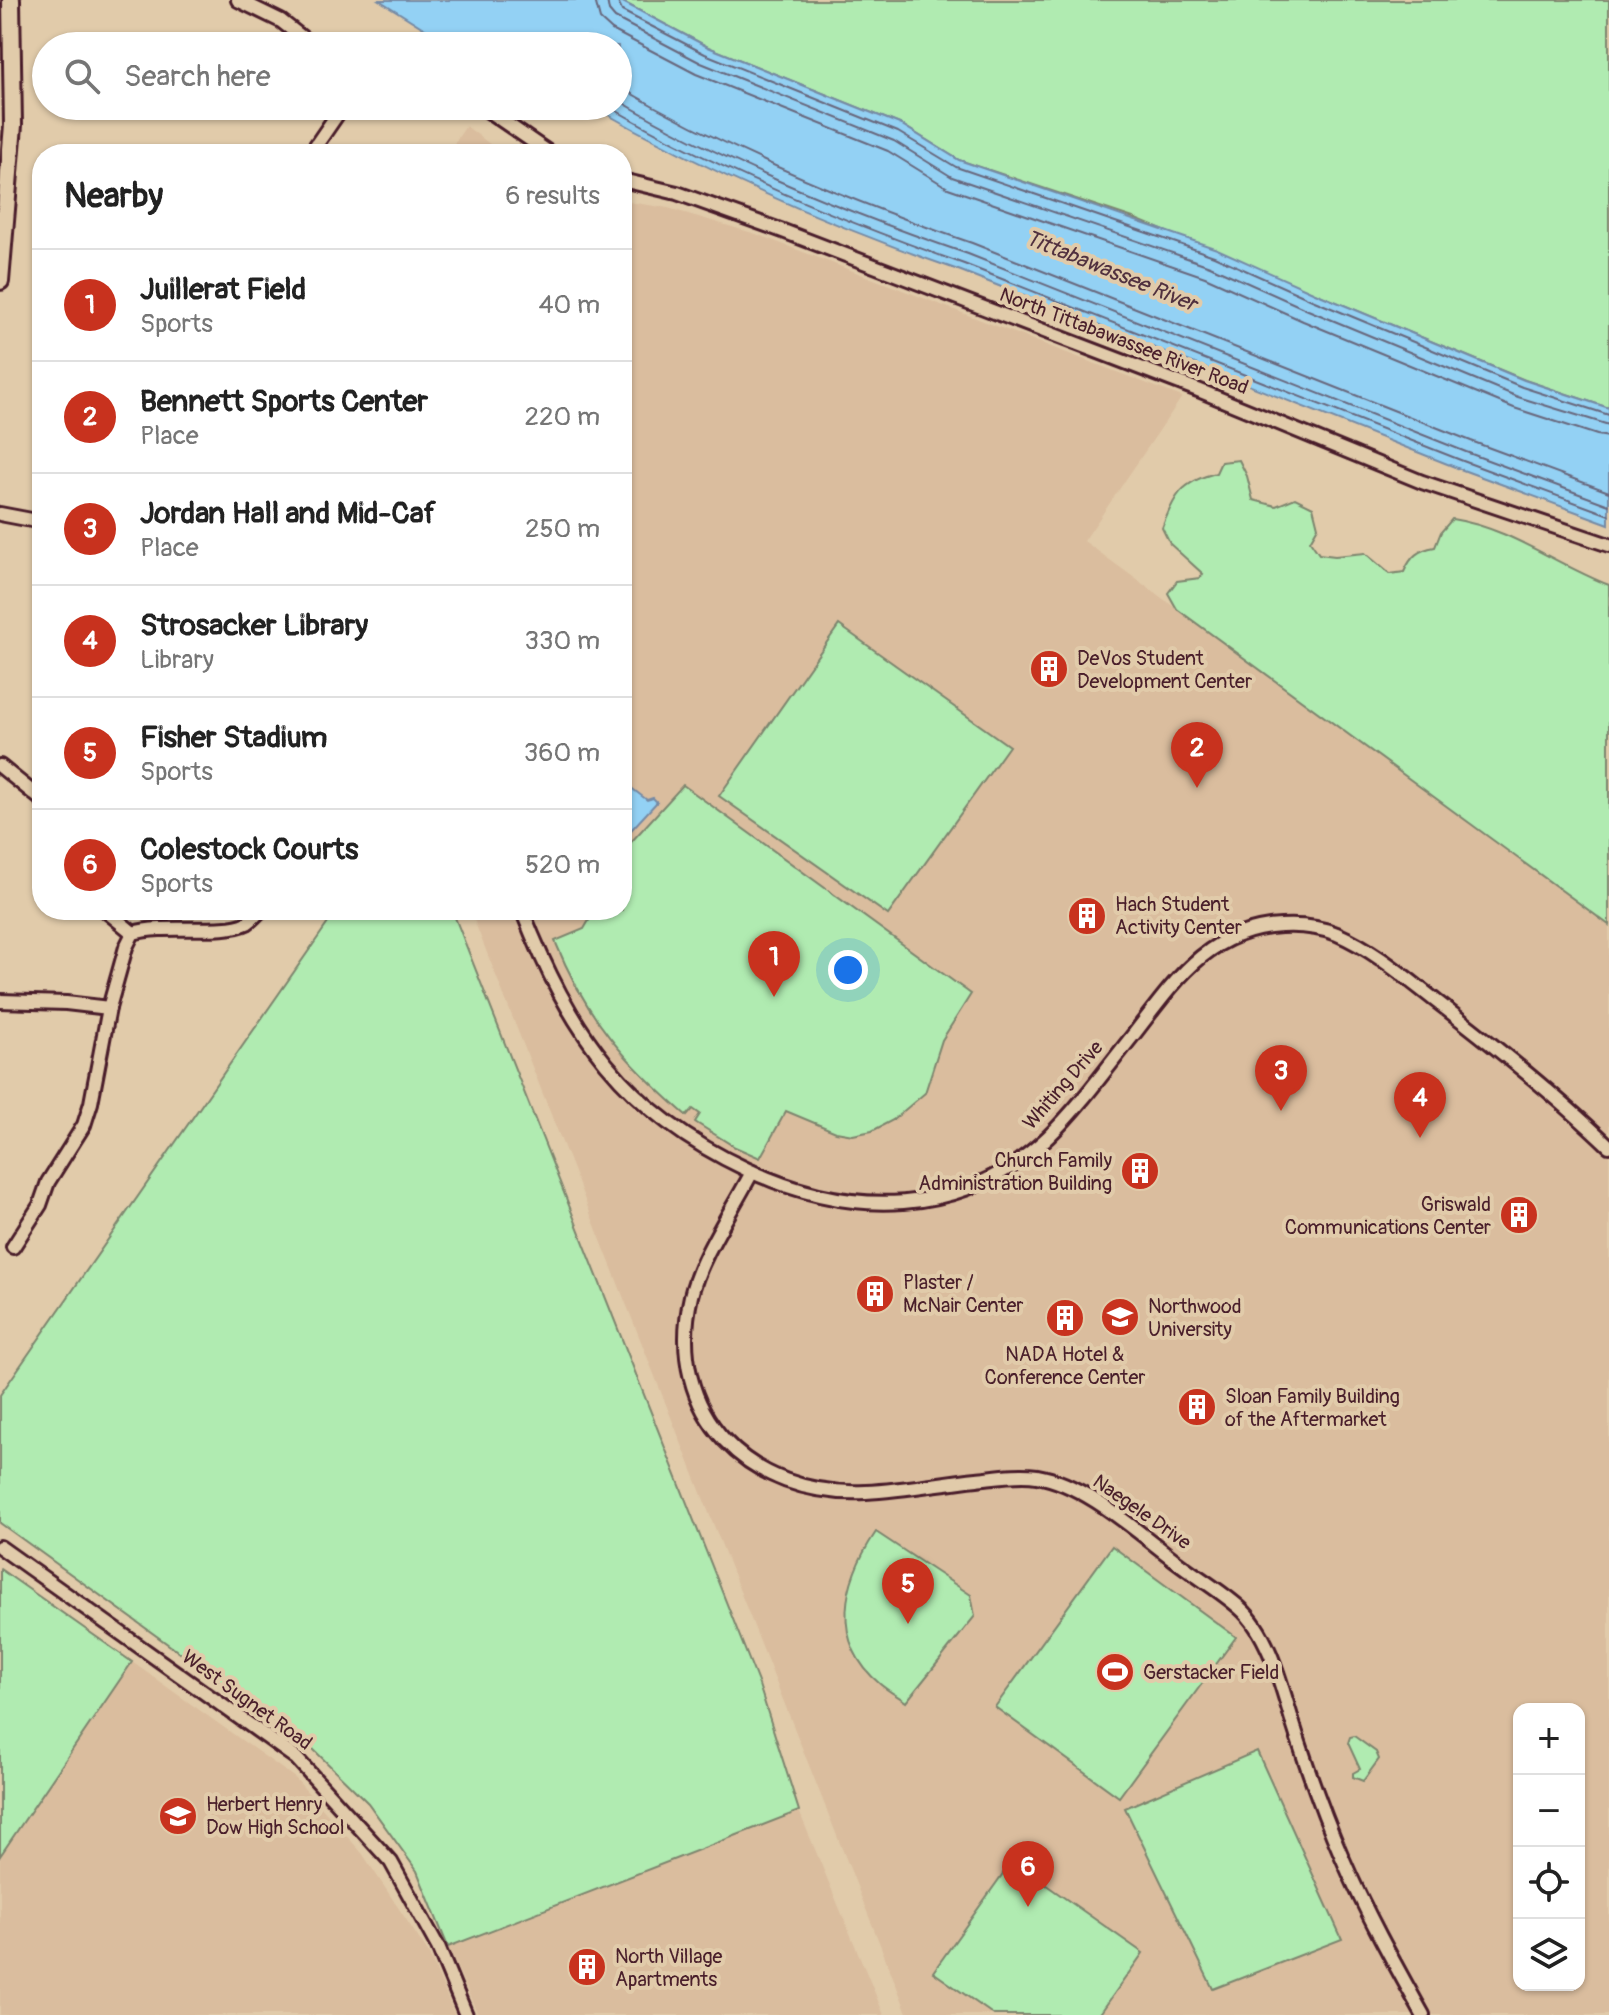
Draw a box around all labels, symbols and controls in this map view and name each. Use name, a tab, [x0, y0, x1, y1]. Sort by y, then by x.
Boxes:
search box	[32, 32, 632, 120]
icon: search	[60, 54, 104, 98]
text: Search here	[124, 58, 271, 95]
text: Nearby	[64, 175, 163, 218]
text: 6 results	[505, 180, 600, 212]
water label: Tittabawassee River	[1021, 224, 1204, 319]
text: Juillerat Field	[140, 271, 306, 308]
street label: North Tittabawassee River Road	[996, 282, 1252, 400]
text: 1	[85, 289, 95, 321]
text: 40 m	[538, 289, 600, 321]
text: Sports	[140, 308, 213, 340]
text: Bennett Sports Center	[140, 383, 428, 420]
text: 2	[83, 401, 97, 433]
text: 220 m	[524, 401, 600, 433]
text: Place	[140, 420, 199, 452]
text: Jordan Hall and Mid-Caf	[140, 495, 436, 532]
text: 3	[83, 513, 97, 545]
text: 250 m	[525, 513, 600, 545]
text: Place	[140, 532, 199, 564]
text: Strosacker Library	[140, 607, 368, 644]
text: 4	[82, 625, 98, 657]
text: 330 m	[524, 625, 600, 657]
text: Library	[140, 644, 214, 676]
place label: DeVos Student Development Center	[1077, 646, 1252, 694]
building icon: DeVos Student Development Center	[1028, 648, 1070, 690]
text: Fisher Stadium	[140, 719, 327, 756]
pin: 2	[1171, 722, 1223, 788]
text: 5	[83, 737, 97, 769]
text: 360 m	[524, 737, 600, 769]
text: Sports	[140, 756, 213, 788]
text: Colestock Courts	[140, 831, 358, 868]
text: 6	[82, 849, 98, 881]
text: 520 m	[525, 849, 600, 881]
text: Sports	[140, 868, 213, 900]
place label: Hach Student Activity Center	[1115, 892, 1242, 940]
building icon: Hach Student Activity Center	[1066, 895, 1108, 937]
pin: 1	[748, 931, 800, 997]
your location	[828, 950, 868, 990]
street label: Whiting Drive	[1017, 1035, 1109, 1135]
pin: 3	[1255, 1045, 1307, 1111]
pin: 4	[1394, 1072, 1446, 1138]
place label: Church Family Administration Building	[918, 1148, 1112, 1196]
building icon: Church Family Administration Building	[1119, 1150, 1161, 1192]
place label: Griswald Communications Center	[1285, 1192, 1491, 1240]
building icon: Griswald Communications Center	[1498, 1194, 1540, 1236]
place label: Plaster / McNair Center	[903, 1270, 1023, 1318]
building icon: Plaster / McNair Center	[854, 1273, 896, 1315]
place label: Northwood University	[1148, 1294, 1242, 1342]
school or university icon: Northwood University	[1099, 1296, 1141, 1338]
building icon: NADA Hotel & Conference Center	[1044, 1297, 1086, 1339]
place label: NADA Hotel & Conference Center	[985, 1342, 1145, 1390]
place label: Sloan Family Building of the Aftermarket	[1225, 1384, 1400, 1432]
building icon: Sloan Family Building of the Aftermarket	[1176, 1386, 1218, 1428]
street label: Naegele Drive	[1088, 1469, 1196, 1555]
pin: 5	[882, 1558, 934, 1624]
street label: West Sugnet Road	[177, 1644, 317, 1756]
sports icon: Gerstacker Field	[1094, 1651, 1136, 1693]
place label: Gerstacker Field	[1143, 1660, 1279, 1685]
map controls	[1513, 1703, 1585, 1991]
button: +	[1513, 1703, 1585, 1775]
button: −	[1513, 1775, 1585, 1847]
place label: Herbert Henry Dow High School	[206, 1792, 345, 1840]
school or university icon: Herbert Henry Dow High School	[157, 1795, 199, 1837]
pin: 6	[1002, 1841, 1054, 1907]
button: locate	[1513, 1847, 1585, 1919]
button: layers	[1513, 1919, 1585, 1991]
place label: North Village Apartments	[615, 1944, 723, 1992]
building icon: North Village Apartments	[566, 1946, 608, 1988]

